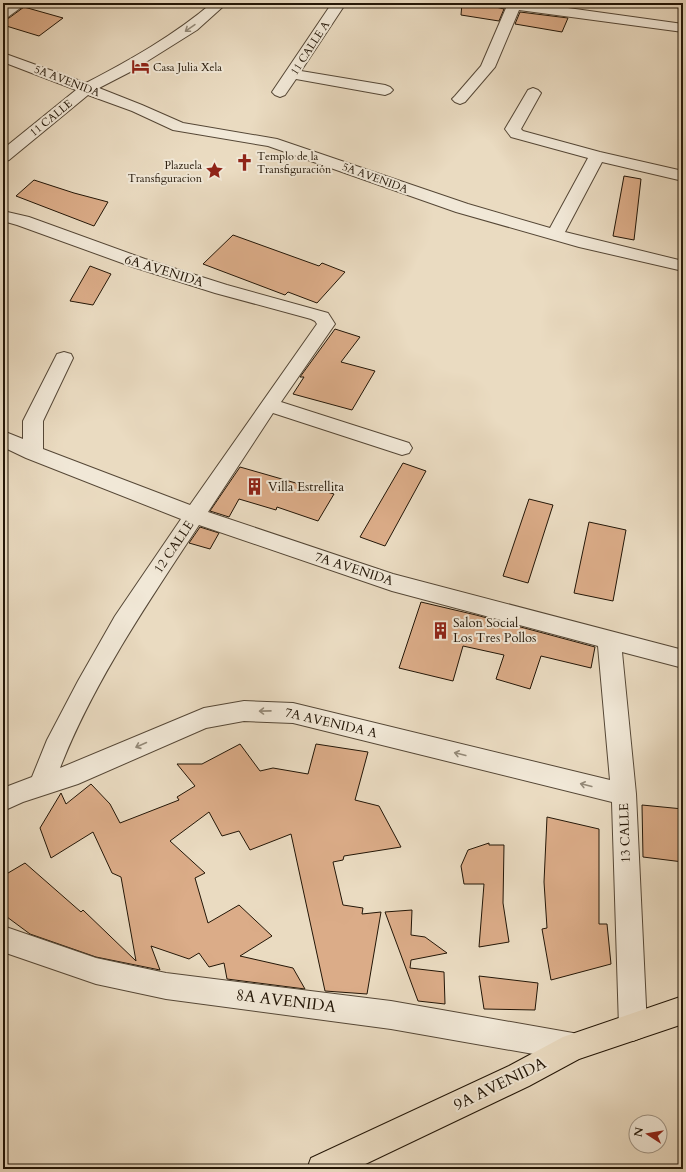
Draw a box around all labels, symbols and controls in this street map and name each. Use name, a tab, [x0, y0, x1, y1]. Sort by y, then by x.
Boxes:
street label: 11 CALLE A	[287, 18, 333, 78]
one-way arrow	[185, 24, 196, 32]
hotel icon: Casa Julia Xela	[130, 57, 150, 77]
place label: Casa Julia Xela	[153, 60, 222, 75]
street label: 5A AVENIDA	[32, 62, 102, 100]
street label: 11 CALLE	[27, 96, 76, 140]
place label: Templo de la Transfiguración	[257, 149, 332, 177]
church icon: Templo de la Transfiguración	[234, 152, 254, 172]
place label: Plazuela Transfiguracion	[128, 158, 203, 186]
street label: 5A AVENIDA	[340, 159, 410, 197]
place icon: Plazuela Transfiguracion	[205, 161, 225, 181]
street label: 6A AVENIDA	[122, 250, 206, 292]
building icon: Villa Estrellita	[245, 477, 265, 497]
place label: Villa Estrellita	[268, 478, 344, 496]
street label: 12 CALLE	[150, 517, 198, 577]
street label: 7A AVENIDA	[312, 548, 396, 590]
place label: Salon Social Los Tres Pollos	[453, 614, 536, 647]
building icon: Salon Social Los Tres Pollos	[430, 620, 450, 640]
street label: 7A AVENIDA A	[283, 704, 380, 743]
one-way arrow	[259, 707, 272, 715]
one-way arrow	[135, 741, 147, 749]
one-way arrow	[453, 749, 466, 757]
one-way arrow	[580, 781, 593, 788]
street label: 13 CALLE	[615, 803, 635, 863]
street label: 8A AVENIDA	[235, 984, 338, 1018]
street label: 9A AVENIDA	[450, 1052, 550, 1116]
north arrow	[628, 1114, 668, 1154]
text: N	[630, 1125, 647, 1138]

